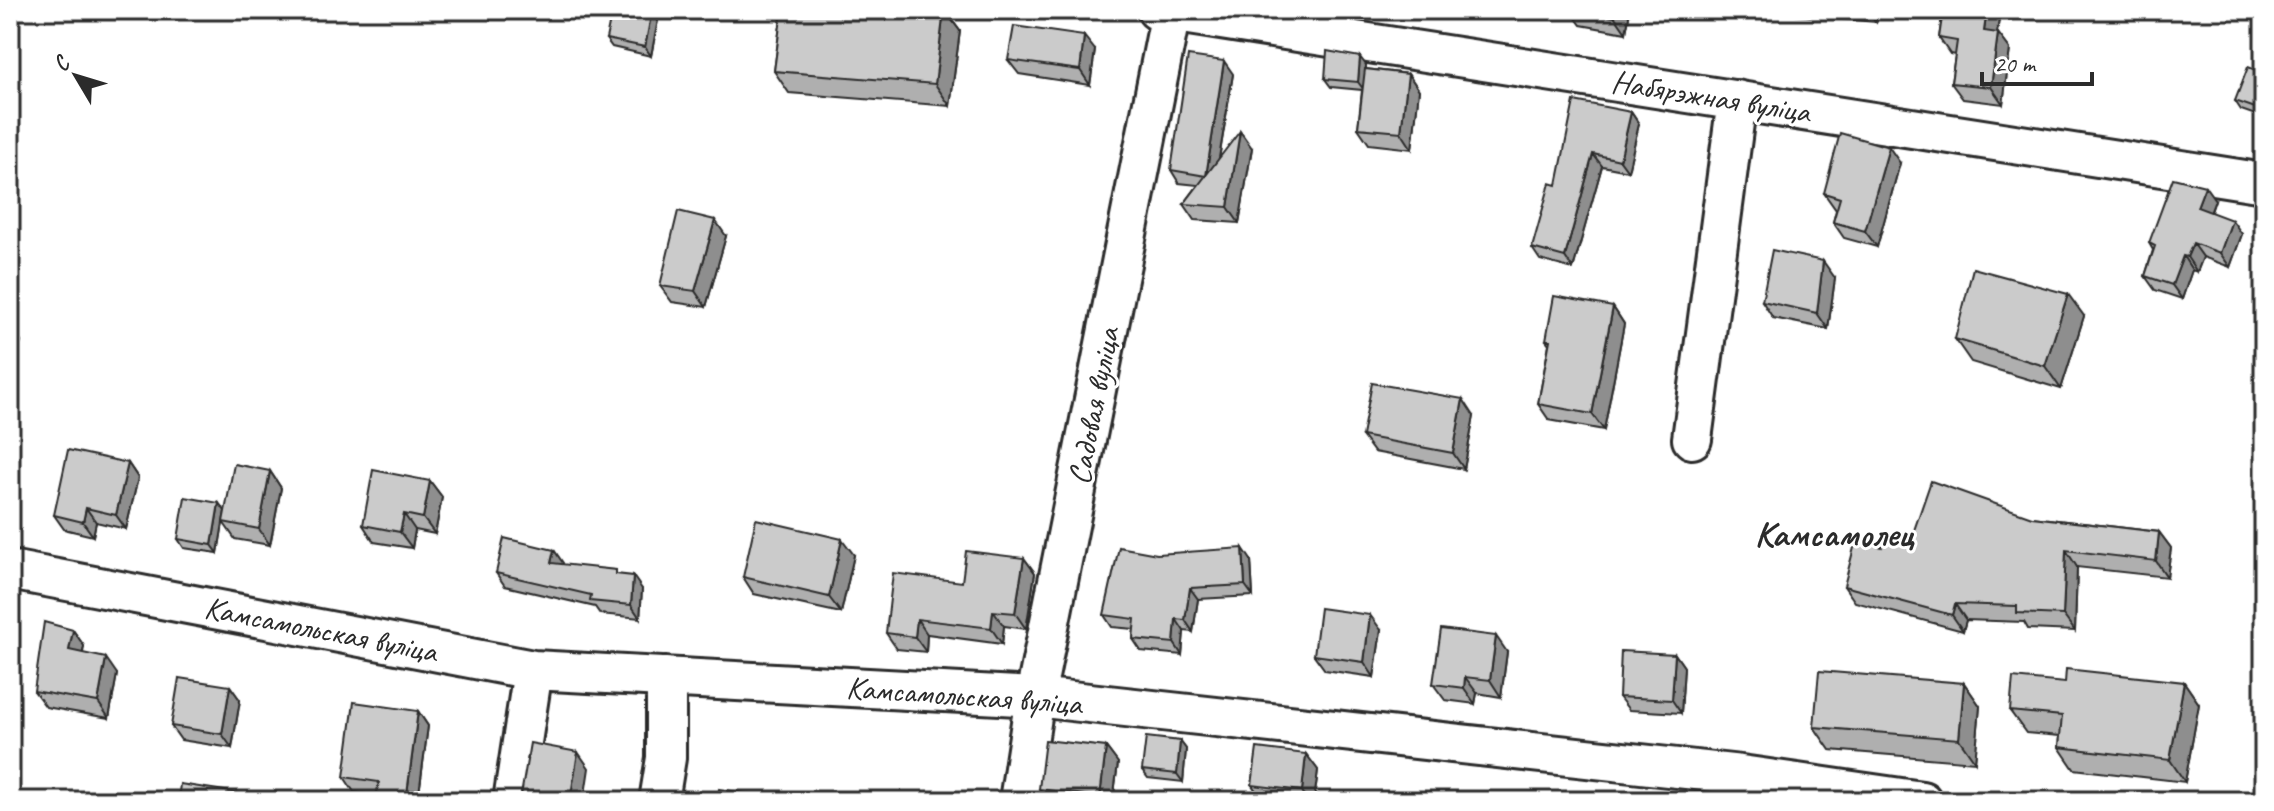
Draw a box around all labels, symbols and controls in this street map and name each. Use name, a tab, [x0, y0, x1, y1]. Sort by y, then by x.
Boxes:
north arrow	[36, 36, 116, 116]
scale bar	[1982, 36, 2092, 86]
text: С	[47, 49, 77, 77]
text: 20 m	[1994, 49, 2037, 79]
street label: Набярэжная вуліца	[1609, 61, 1815, 133]
street label: Садовая вуліца	[1058, 322, 1129, 488]
district label: Камсамолец	[1755, 511, 1915, 557]
street label: Камсамольская вуліца	[201, 587, 443, 672]
street label: Камсамольская вуліца	[845, 667, 1085, 724]

